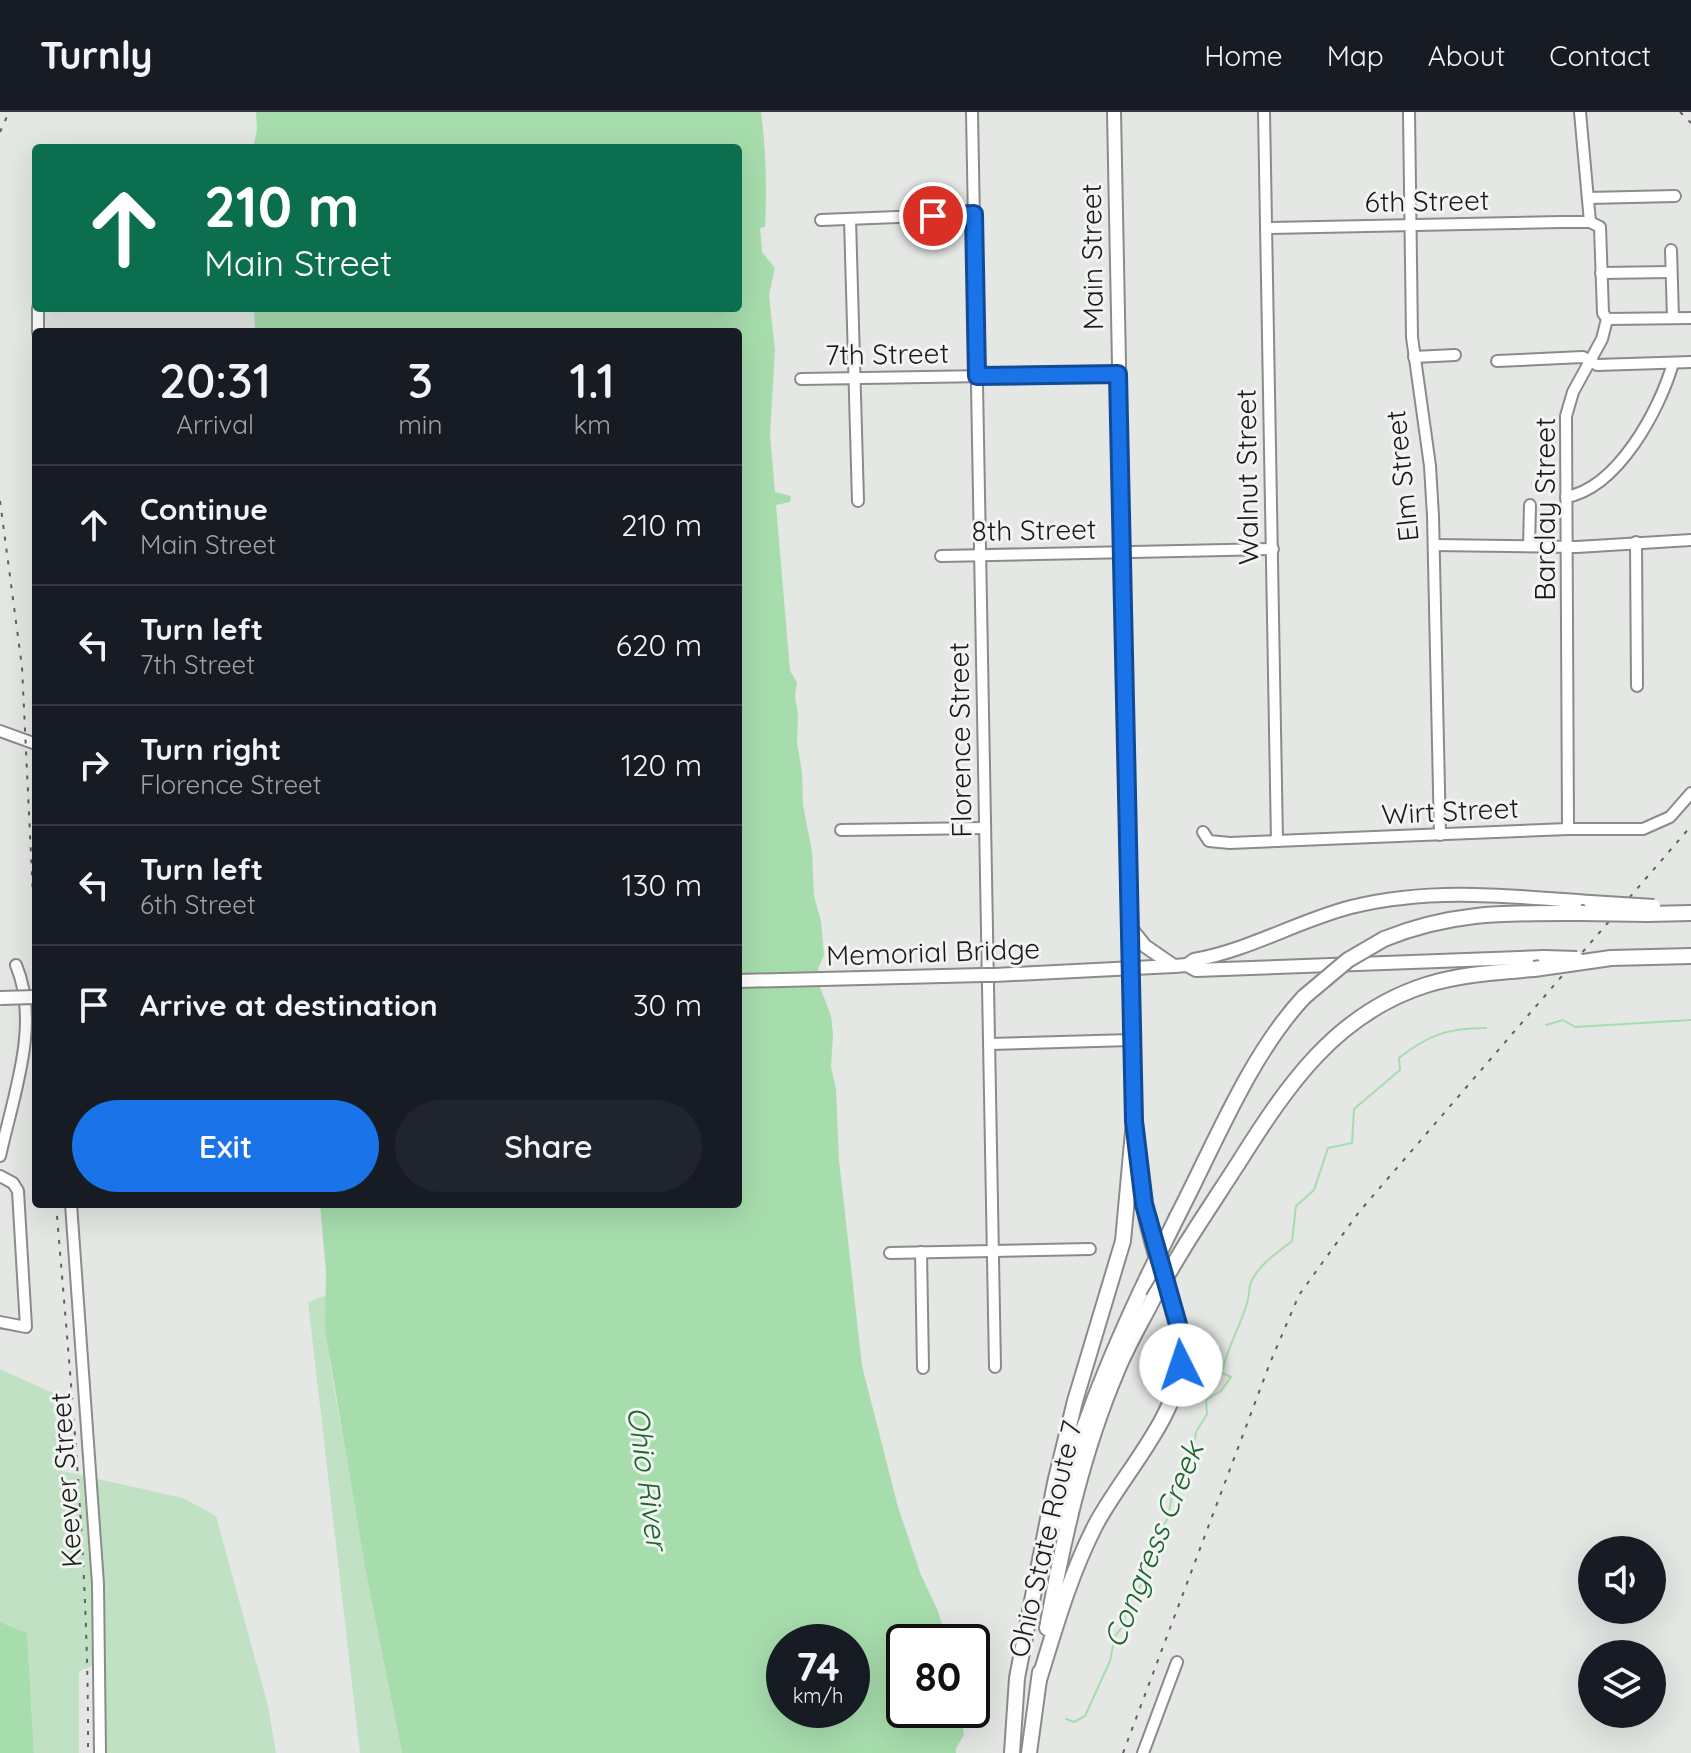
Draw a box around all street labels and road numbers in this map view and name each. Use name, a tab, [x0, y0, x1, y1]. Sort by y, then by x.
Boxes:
street label: 6th Street	[1364, 182, 1490, 219]
street label: Main Street	[1073, 183, 1110, 331]
street label: 7th Street	[825, 335, 949, 372]
street label: Walnut Street	[1227, 389, 1266, 565]
street label: Elm Street	[1377, 409, 1426, 544]
street label: Barclay Street	[1527, 417, 1562, 601]
street label: 8th Street	[971, 511, 1097, 548]
street label: Florence Street	[940, 642, 979, 838]
street label: Wirt Street	[1380, 789, 1520, 832]
street label: Memorial Bridge	[825, 930, 1041, 973]
street label: Keever Street	[42, 1391, 89, 1569]
street label: Ohio State Route 7	[1000, 1417, 1089, 1661]

